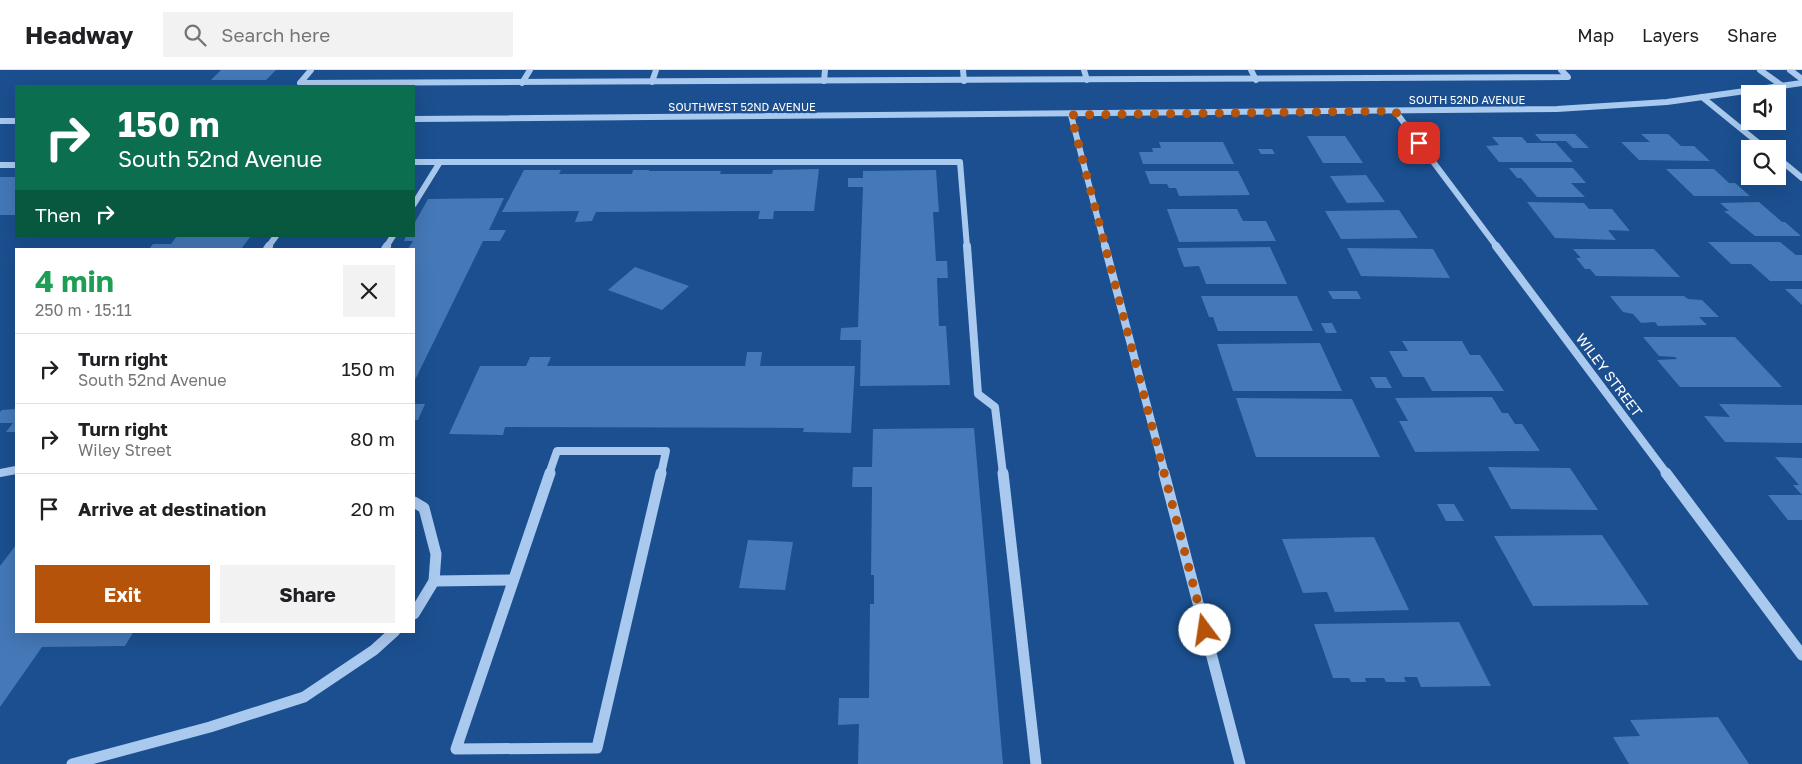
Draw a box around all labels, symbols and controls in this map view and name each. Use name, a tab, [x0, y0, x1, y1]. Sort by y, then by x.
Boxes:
search box	[163, 12, 513, 57]
text: Headway	[25, 20, 133, 49]
icon: search	[181, 21, 209, 49]
text: Search here	[221, 23, 330, 46]
text: Map	[1577, 24, 1614, 46]
text: Layers	[1642, 24, 1699, 46]
text: Share	[1727, 24, 1777, 46]
map controls	[1741, 85, 1786, 185]
button: sound	[1741, 85, 1786, 130]
street label: SOUTH 52ND AVENUE	[1409, 93, 1525, 106]
street label: SOUTHWEST 52ND AVENUE	[668, 100, 816, 113]
text: 150 m	[118, 103, 220, 145]
icon: right	[35, 105, 100, 170]
pin	[1398, 122, 1440, 164]
icon: arrive	[1405, 129, 1433, 157]
button: search	[1741, 140, 1786, 185]
text: South 52nd Avenue	[118, 145, 322, 172]
icon: right	[91, 200, 119, 228]
text: Then	[35, 203, 81, 226]
text: 4 min	[35, 263, 114, 299]
button: close	[343, 265, 395, 317]
text: 250 m · 15:11	[35, 300, 132, 320]
street label: WILEY STREET	[1573, 330, 1646, 420]
text: Turn right	[78, 347, 168, 370]
icon: right	[35, 355, 63, 383]
text: 150 m	[341, 357, 395, 380]
text: South 52nd Avenue	[78, 370, 226, 390]
text: Turn right	[78, 417, 168, 440]
icon: right	[35, 425, 63, 453]
text: 80 m	[350, 427, 395, 450]
text: Wiley Street	[78, 440, 172, 460]
icon: arrive	[35, 495, 63, 523]
text: Arrive at destination	[78, 497, 266, 520]
text: 20 m	[351, 497, 395, 520]
button: Exit	[35, 565, 210, 623]
button: Share	[220, 565, 395, 623]
position arrow	[1178, 603, 1230, 655]

